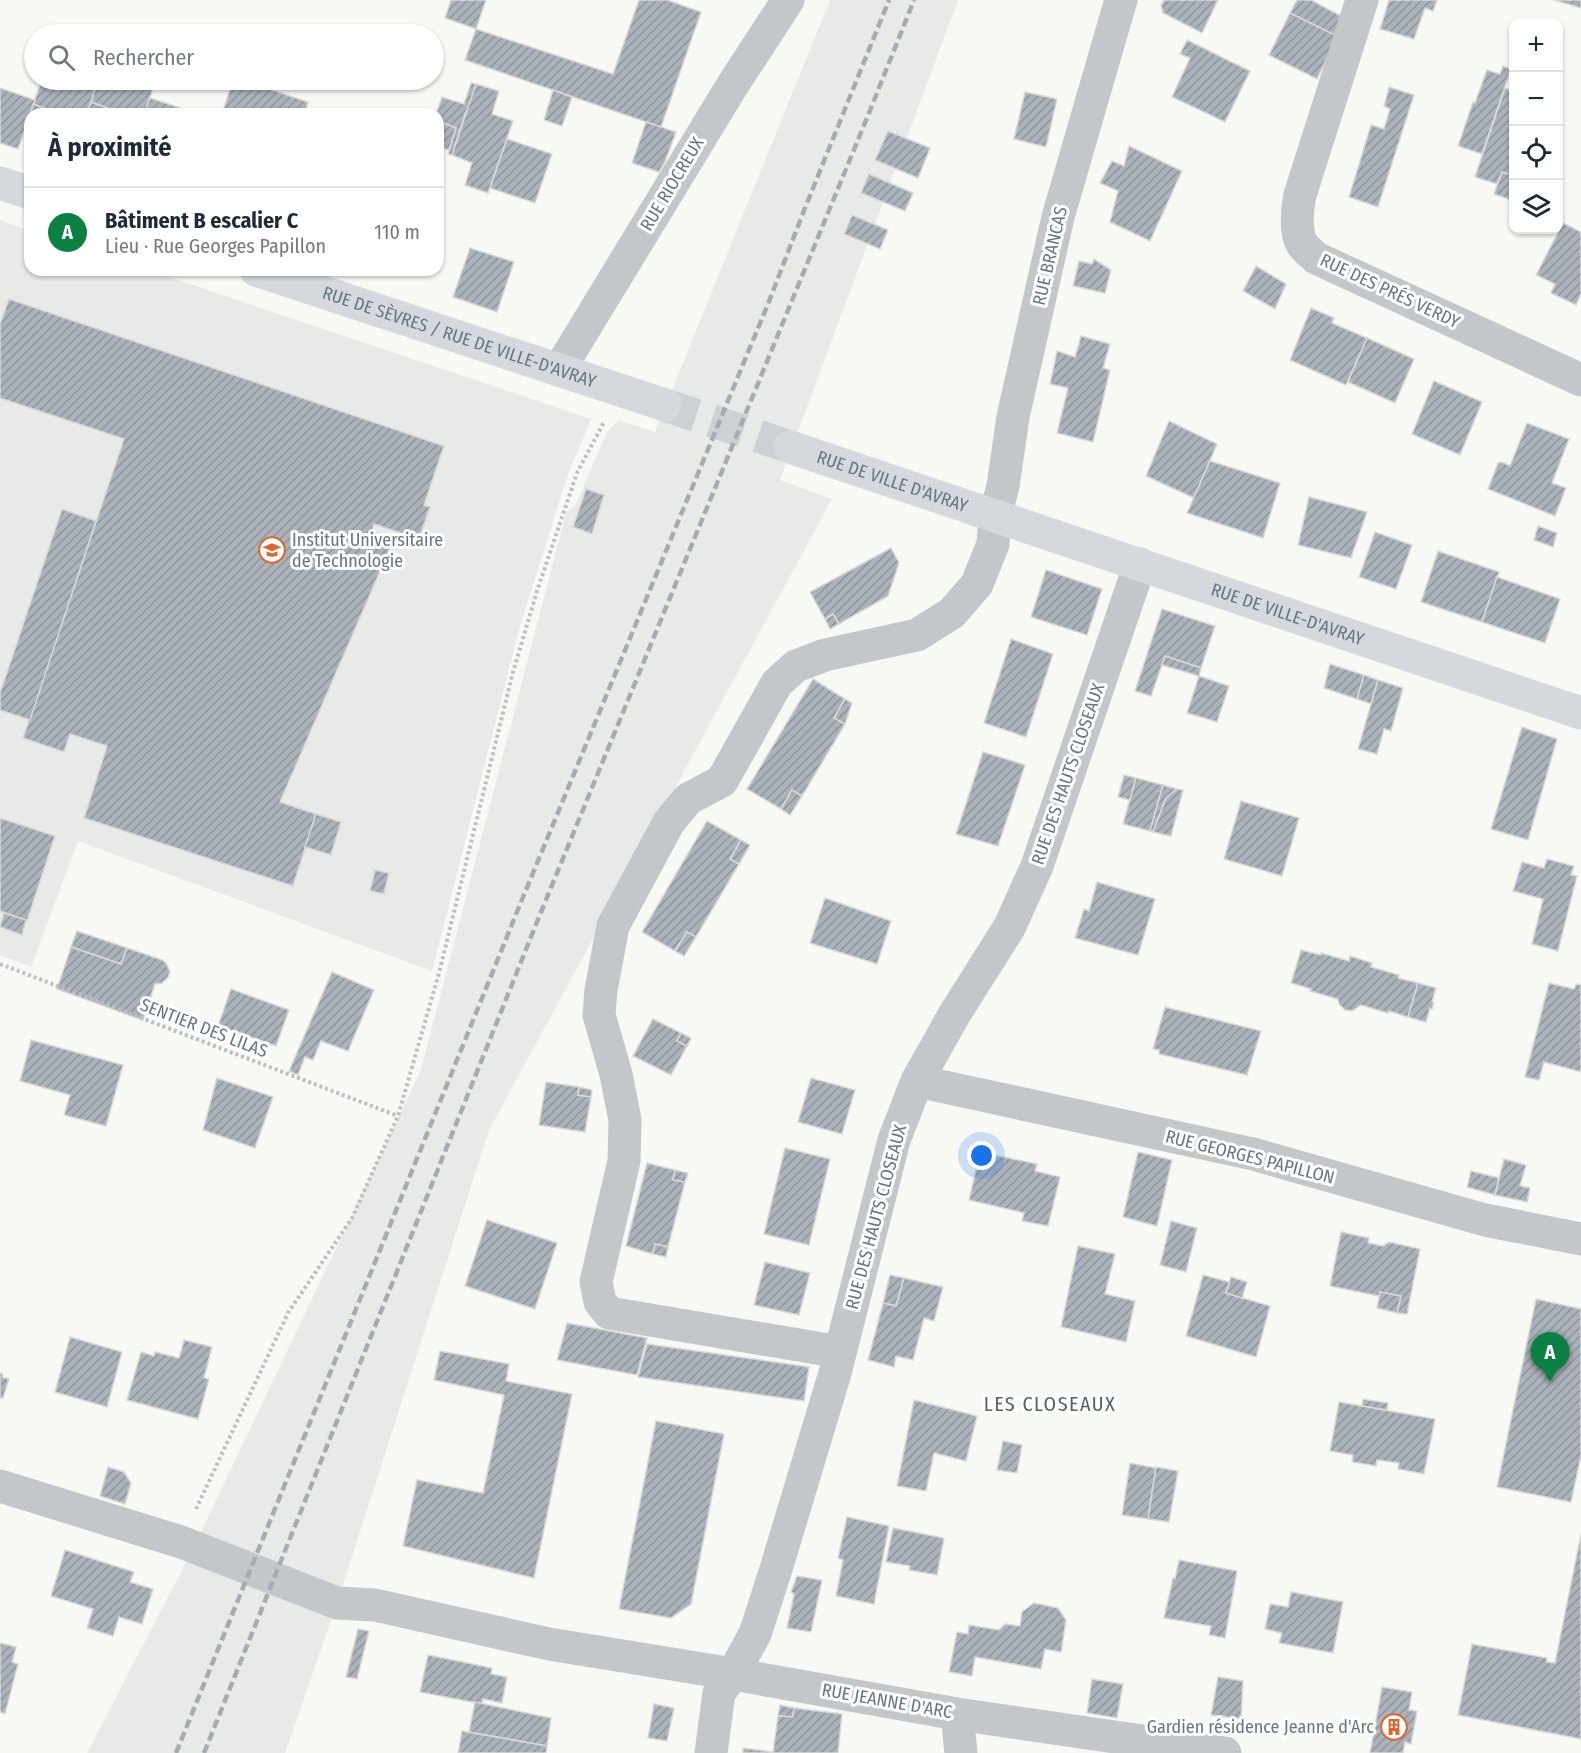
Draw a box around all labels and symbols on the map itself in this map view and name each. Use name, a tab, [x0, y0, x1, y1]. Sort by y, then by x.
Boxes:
street label: RUE RIOCREUX	[635, 133, 709, 235]
street label: RUE BRANCAS	[1028, 204, 1072, 307]
street label: RUE DES PRÉS VERDY	[1317, 248, 1464, 333]
street label: RUE DE SÈVRES / RUE DE VILLE-D'AVRAY	[320, 282, 599, 392]
street label: RUE DE VILLE D'AVRAY	[814, 446, 971, 517]
place label: Institut Universitaire de Technologie	[292, 529, 443, 572]
school or university icon: Institut Universitaire de Technologie	[257, 535, 287, 565]
street label: RUE DE VILLE-D'AVRAY	[1208, 578, 1367, 650]
street label: RUE DES HAUTS CLOSEAUX	[1027, 680, 1109, 868]
street label: SENTIER DES LILAS	[137, 994, 271, 1062]
street label: RUE DES HAUTS CLOSEAUX	[841, 1122, 911, 1312]
street label: RUE GEORGES PAPILLON	[1163, 1125, 1337, 1189]
your location	[967, 1141, 996, 1170]
pin: A	[1530, 1332, 1570, 1382]
district label: LES CLOSEAUX	[984, 1392, 1116, 1416]
street label: RUE JEANNE D'ARC	[820, 1679, 954, 1723]
building icon: Gardien résidence Jeanne d'Arc	[1379, 1712, 1409, 1742]
place label: Gardien résidence Jeanne d'Arc	[1147, 1716, 1374, 1738]

